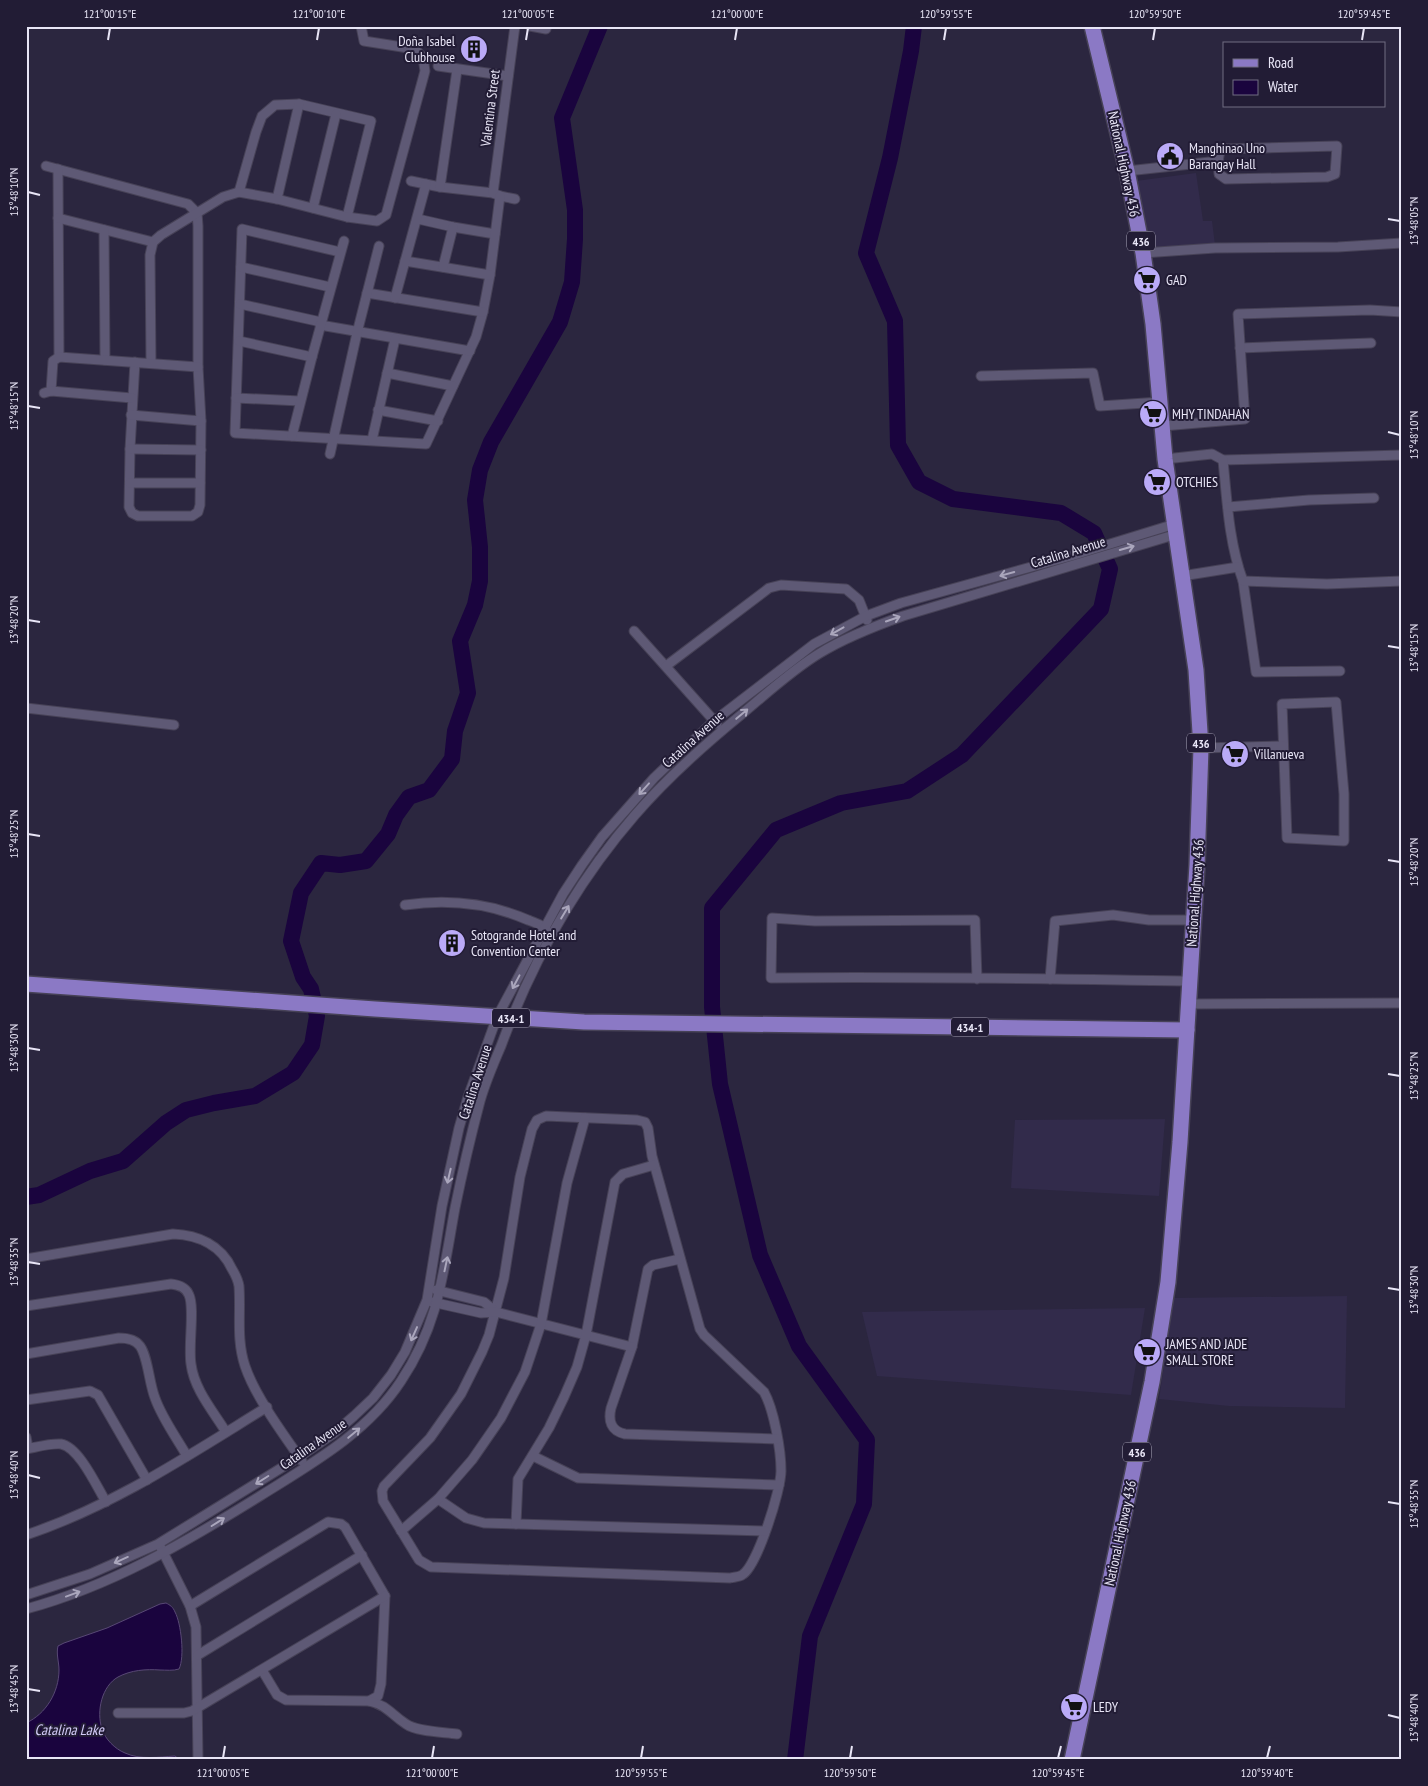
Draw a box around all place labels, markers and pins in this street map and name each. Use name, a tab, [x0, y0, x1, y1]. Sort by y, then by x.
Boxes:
place label: Doña Isabel Clubhouse	[398, 32, 456, 66]
building icon: Doña Isabel Clubhouse	[459, 34, 489, 64]
place label: Manghinao Uno Barangay Hall	[1189, 139, 1265, 173]
public building icon: Manghinao Uno Barangay Hall	[1155, 141, 1185, 171]
supermarket icon: GAD	[1132, 265, 1162, 295]
place label: GAD	[1166, 271, 1187, 289]
supermarket icon: MHY TINDAHAN	[1138, 399, 1168, 429]
place label: MHY TINDAHAN	[1172, 405, 1250, 423]
supermarket icon: OTCHIES	[1142, 467, 1172, 497]
place label: OTCHIES	[1176, 473, 1218, 491]
supermarket icon: Villanueva	[1220, 739, 1250, 769]
place label: Villanueva	[1253, 745, 1304, 763]
place label: Sotogrande Hotel and Convention Center	[471, 926, 576, 960]
building icon: Sotogrande Hotel and Convention Center	[437, 928, 467, 958]
place label: JAMES AND JADE SMALL STORE	[1165, 1335, 1247, 1369]
supermarket icon: JAMES AND JADE SMALL STORE	[1132, 1337, 1162, 1367]
supermarket icon: LEDY	[1059, 1692, 1089, 1722]
place label: LEDY	[1093, 1698, 1119, 1716]

